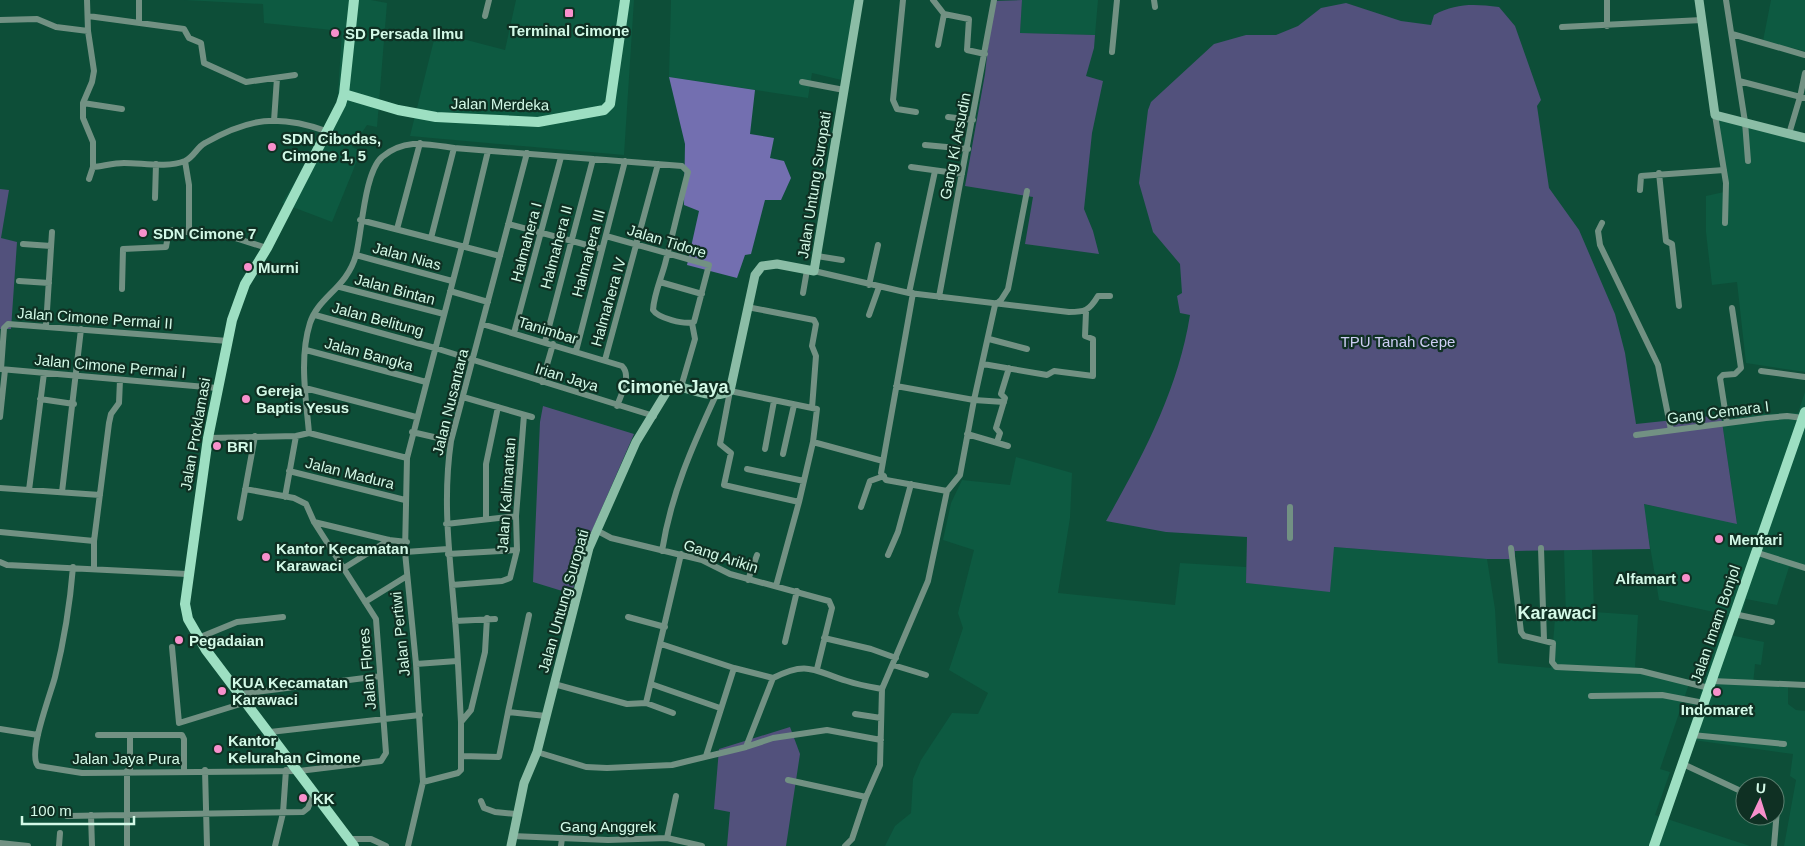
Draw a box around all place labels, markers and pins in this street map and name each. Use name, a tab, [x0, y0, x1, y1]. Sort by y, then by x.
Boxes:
marker: Terminal Cimone	[563, 7, 575, 19]
place label: Terminal Cimone	[509, 22, 629, 39]
place label: SD Persada Ilmu	[345, 25, 463, 42]
marker: SD Persada Ilmu	[329, 27, 341, 39]
place label: SDN Cibodas, Cimone 1, 5	[282, 130, 381, 164]
marker: SDN Cibodas, Cimone 1, 5	[266, 141, 278, 153]
place label: SDN Cimone 7	[153, 225, 256, 242]
marker: SDN Cimone 7	[137, 227, 149, 239]
place label: Murni	[258, 259, 299, 276]
marker: Murni	[242, 261, 254, 273]
place label: Gereja Baptis Yesus	[256, 382, 349, 416]
marker: Gereja Baptis Yesus	[240, 393, 252, 405]
place label: BRI	[227, 438, 253, 455]
marker: BRI	[211, 440, 223, 452]
place label: Mentari	[1729, 531, 1782, 548]
marker: Mentari	[1713, 533, 1725, 545]
place label: Kantor Kecamatan Karawaci	[276, 540, 409, 574]
marker: Kantor Kecamatan Karawaci	[260, 551, 272, 563]
place label: Alfamart	[1615, 570, 1676, 587]
marker: Alfamart	[1680, 572, 1692, 584]
place label: Pegadaian	[189, 632, 264, 649]
marker: Pegadaian	[173, 634, 185, 646]
place label: KUA Kecamatan Karawaci	[232, 674, 348, 708]
marker: KUA Kecamatan Karawaci	[216, 685, 228, 697]
marker: Indomaret	[1711, 686, 1723, 698]
place label: Indomaret	[1681, 701, 1753, 718]
place label: Kantor Kelurahan Cimone	[228, 732, 361, 766]
marker: Kantor Kelurahan Cimone	[212, 743, 224, 755]
place label: KK	[313, 790, 335, 807]
marker: KK	[297, 792, 309, 804]

